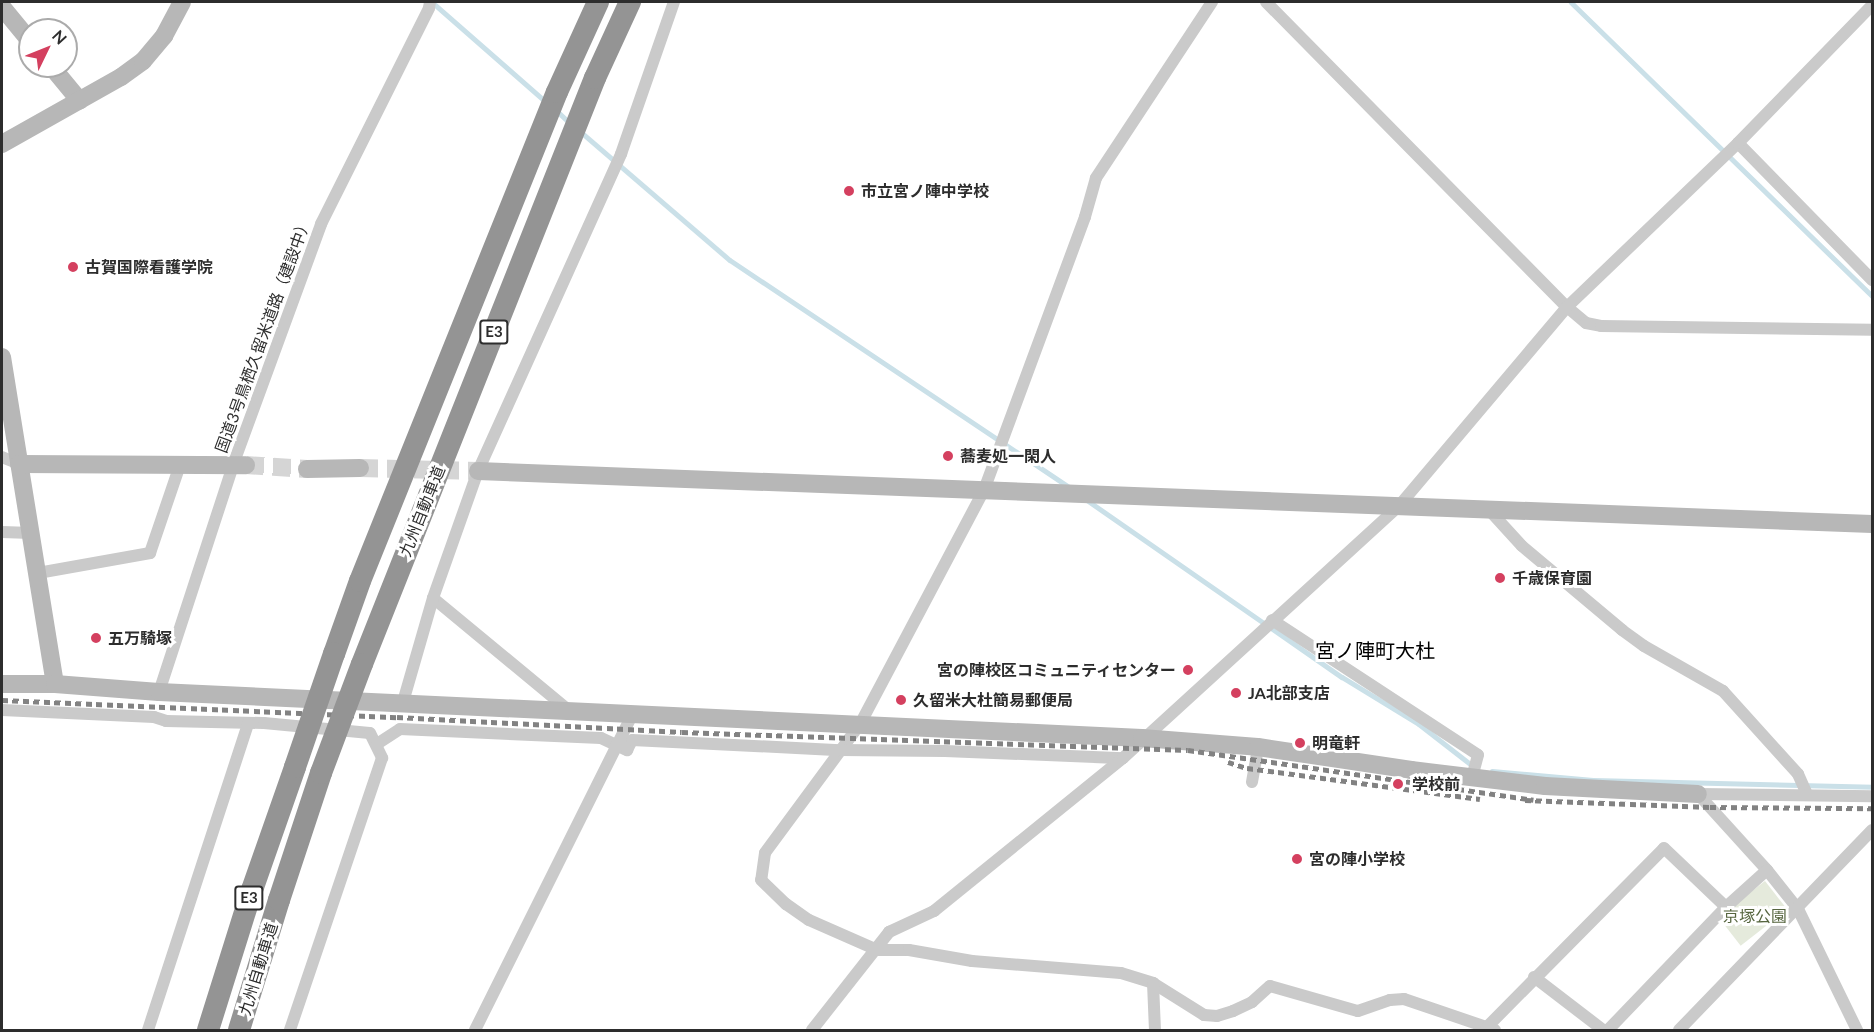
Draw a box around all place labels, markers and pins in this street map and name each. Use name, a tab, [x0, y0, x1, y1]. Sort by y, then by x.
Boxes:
place label: 市立宮ノ陣中学校	[861, 181, 989, 201]
marker: 市立宮ノ陣中学校	[842, 184, 856, 198]
place label: 古賀国際看護学院	[85, 257, 213, 277]
marker: 古賀国際看護学院	[66, 260, 80, 274]
place label: 蕎麦処一閑人	[960, 446, 1056, 466]
marker: 蕎麦処一閑人	[941, 449, 955, 463]
place label: 千歳保育園	[1512, 568, 1592, 588]
marker: 千歳保育園	[1493, 571, 1507, 585]
place label: 五万騎塚	[108, 628, 172, 648]
marker: 五万騎塚	[89, 631, 103, 645]
place label: 宮の陣校区コミュニティセンター	[936, 660, 1176, 680]
marker: 宮の陣校区コミュニティセンター	[1181, 663, 1195, 677]
place label: JA北部支店	[1248, 683, 1330, 703]
marker: JA北部支店	[1229, 686, 1243, 700]
place label: 久留米大杜簡易郵便局	[913, 690, 1073, 710]
marker: 久留米大杜簡易郵便局	[894, 693, 908, 707]
place label: 明竜軒	[1312, 733, 1360, 753]
marker: 明竜軒	[1293, 736, 1307, 750]
place label: 学校前	[1412, 774, 1460, 794]
marker: 学校前	[1389, 775, 1407, 793]
place label: 宮の陣小学校	[1309, 849, 1405, 869]
marker: 宮の陣小学校	[1290, 852, 1304, 866]

